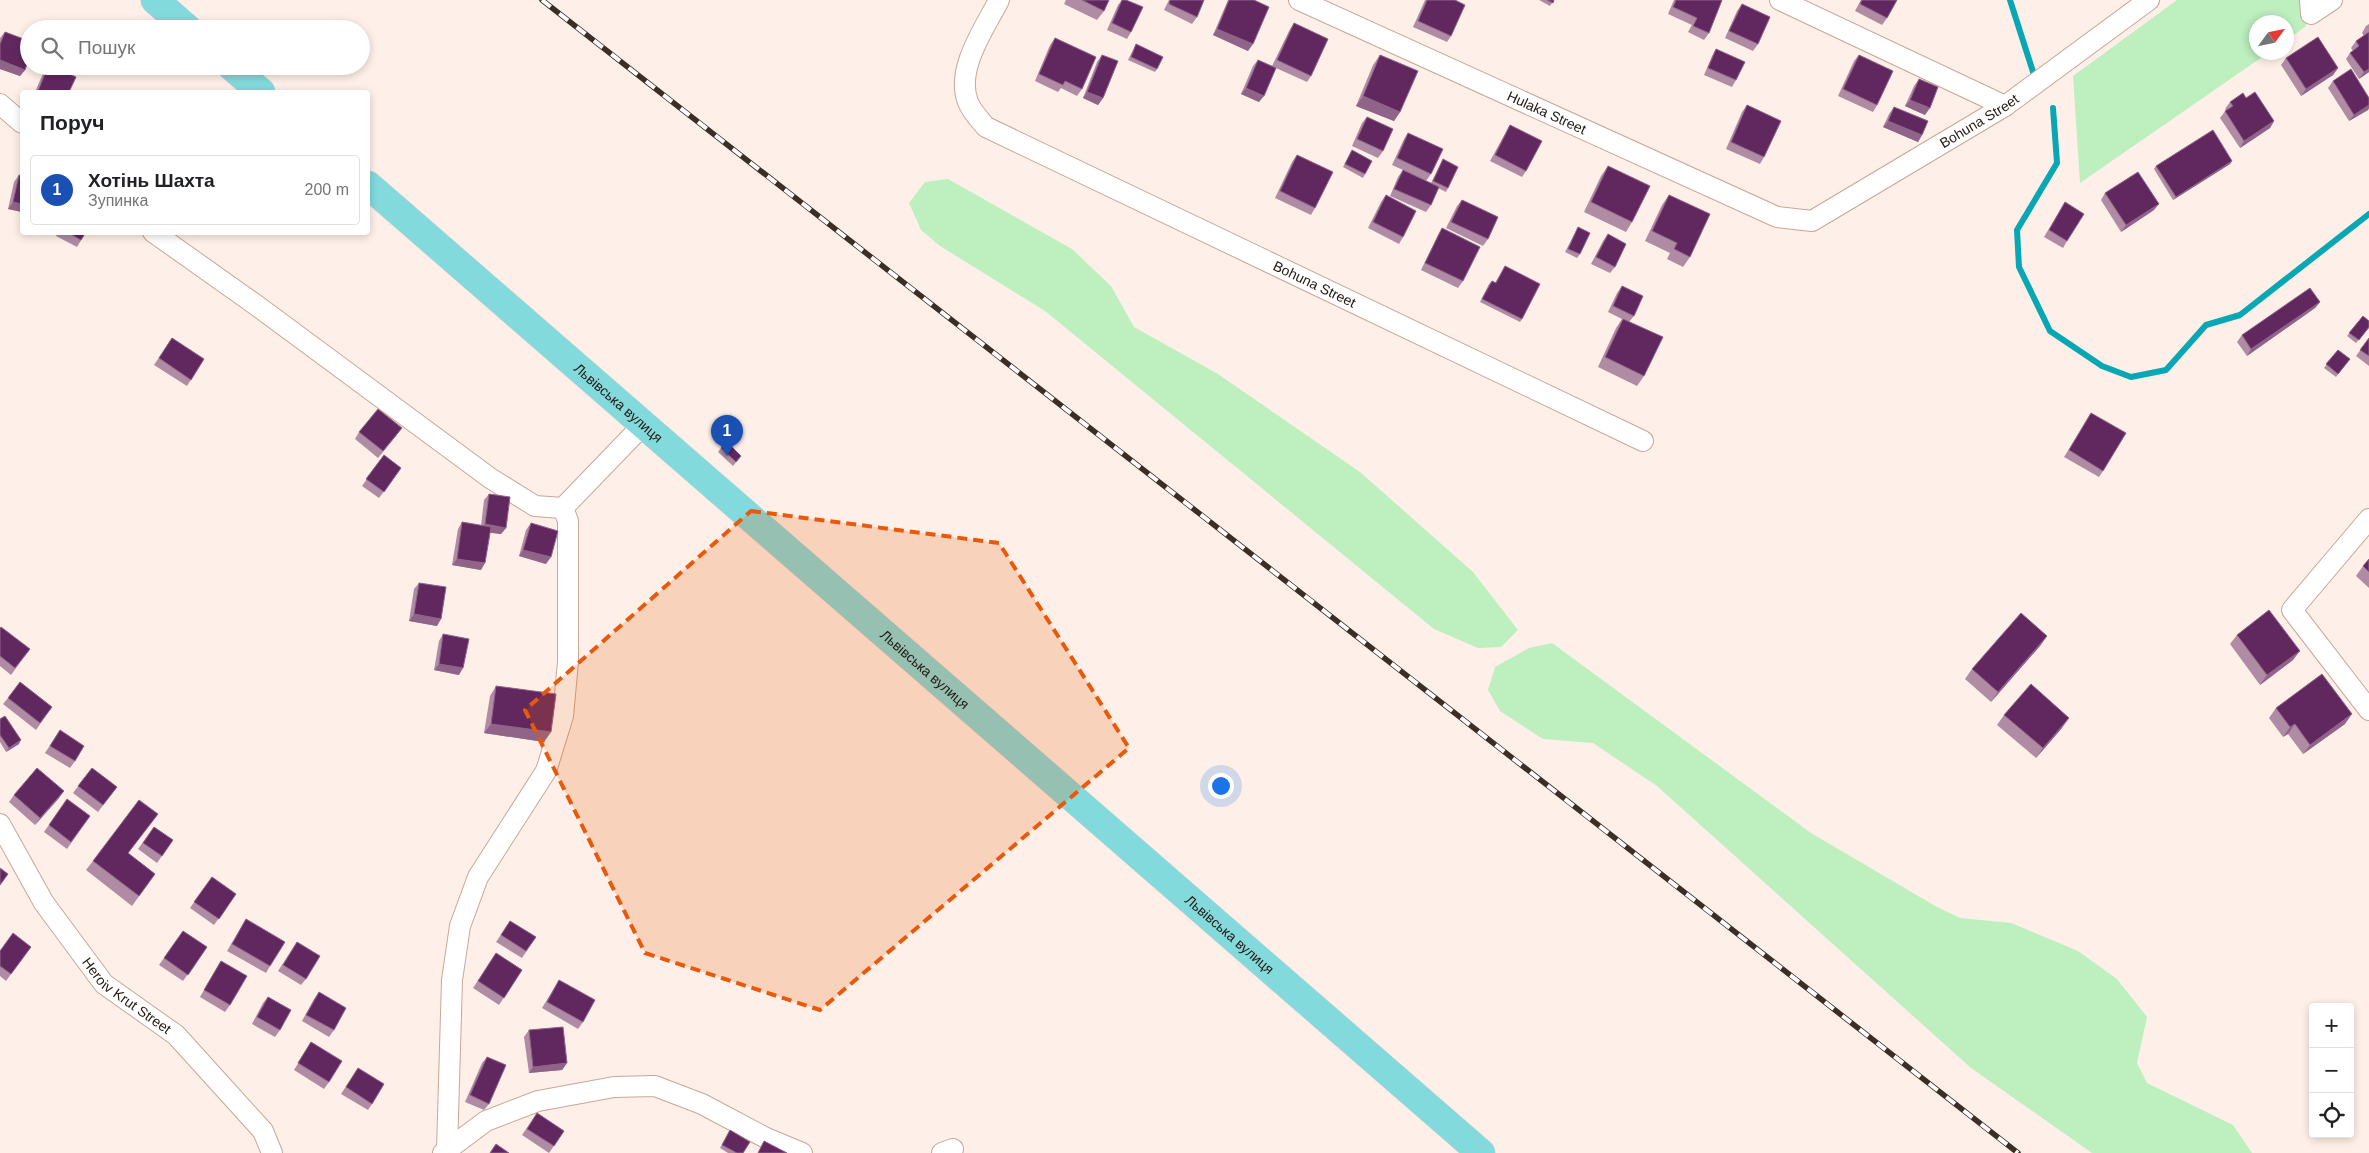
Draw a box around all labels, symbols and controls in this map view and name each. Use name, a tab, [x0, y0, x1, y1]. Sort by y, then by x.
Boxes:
north arrow	[2249, 15, 2294, 60]
search box	[20, 20, 370, 75]
icon: search	[38, 34, 66, 62]
text: Пошук	[78, 37, 135, 58]
street label: Hulaka Street	[1505, 88, 1589, 137]
street label: Bohuna Street	[1937, 91, 2022, 151]
text: Поруч	[40, 111, 104, 134]
text: Хотінь Шахта	[88, 170, 215, 191]
text: 1	[53, 181, 61, 198]
text: 200 m	[305, 181, 349, 198]
text: Зупинка	[88, 192, 148, 209]
street label: Bohuna Street	[1271, 257, 1358, 311]
street label: Львівська вулиця	[571, 360, 666, 446]
pin: 1	[711, 415, 743, 456]
street label: Львівська вулиця	[877, 626, 972, 712]
your location	[1208, 773, 1234, 799]
street label: Львівська вулиця	[1182, 892, 1277, 977]
street label: Heroiv Krut Street	[79, 954, 174, 1037]
map controls	[2309, 1003, 2354, 1138]
button: +	[2309, 1003, 2354, 1048]
button: −	[2309, 1048, 2354, 1093]
button: locate	[2309, 1093, 2354, 1138]

